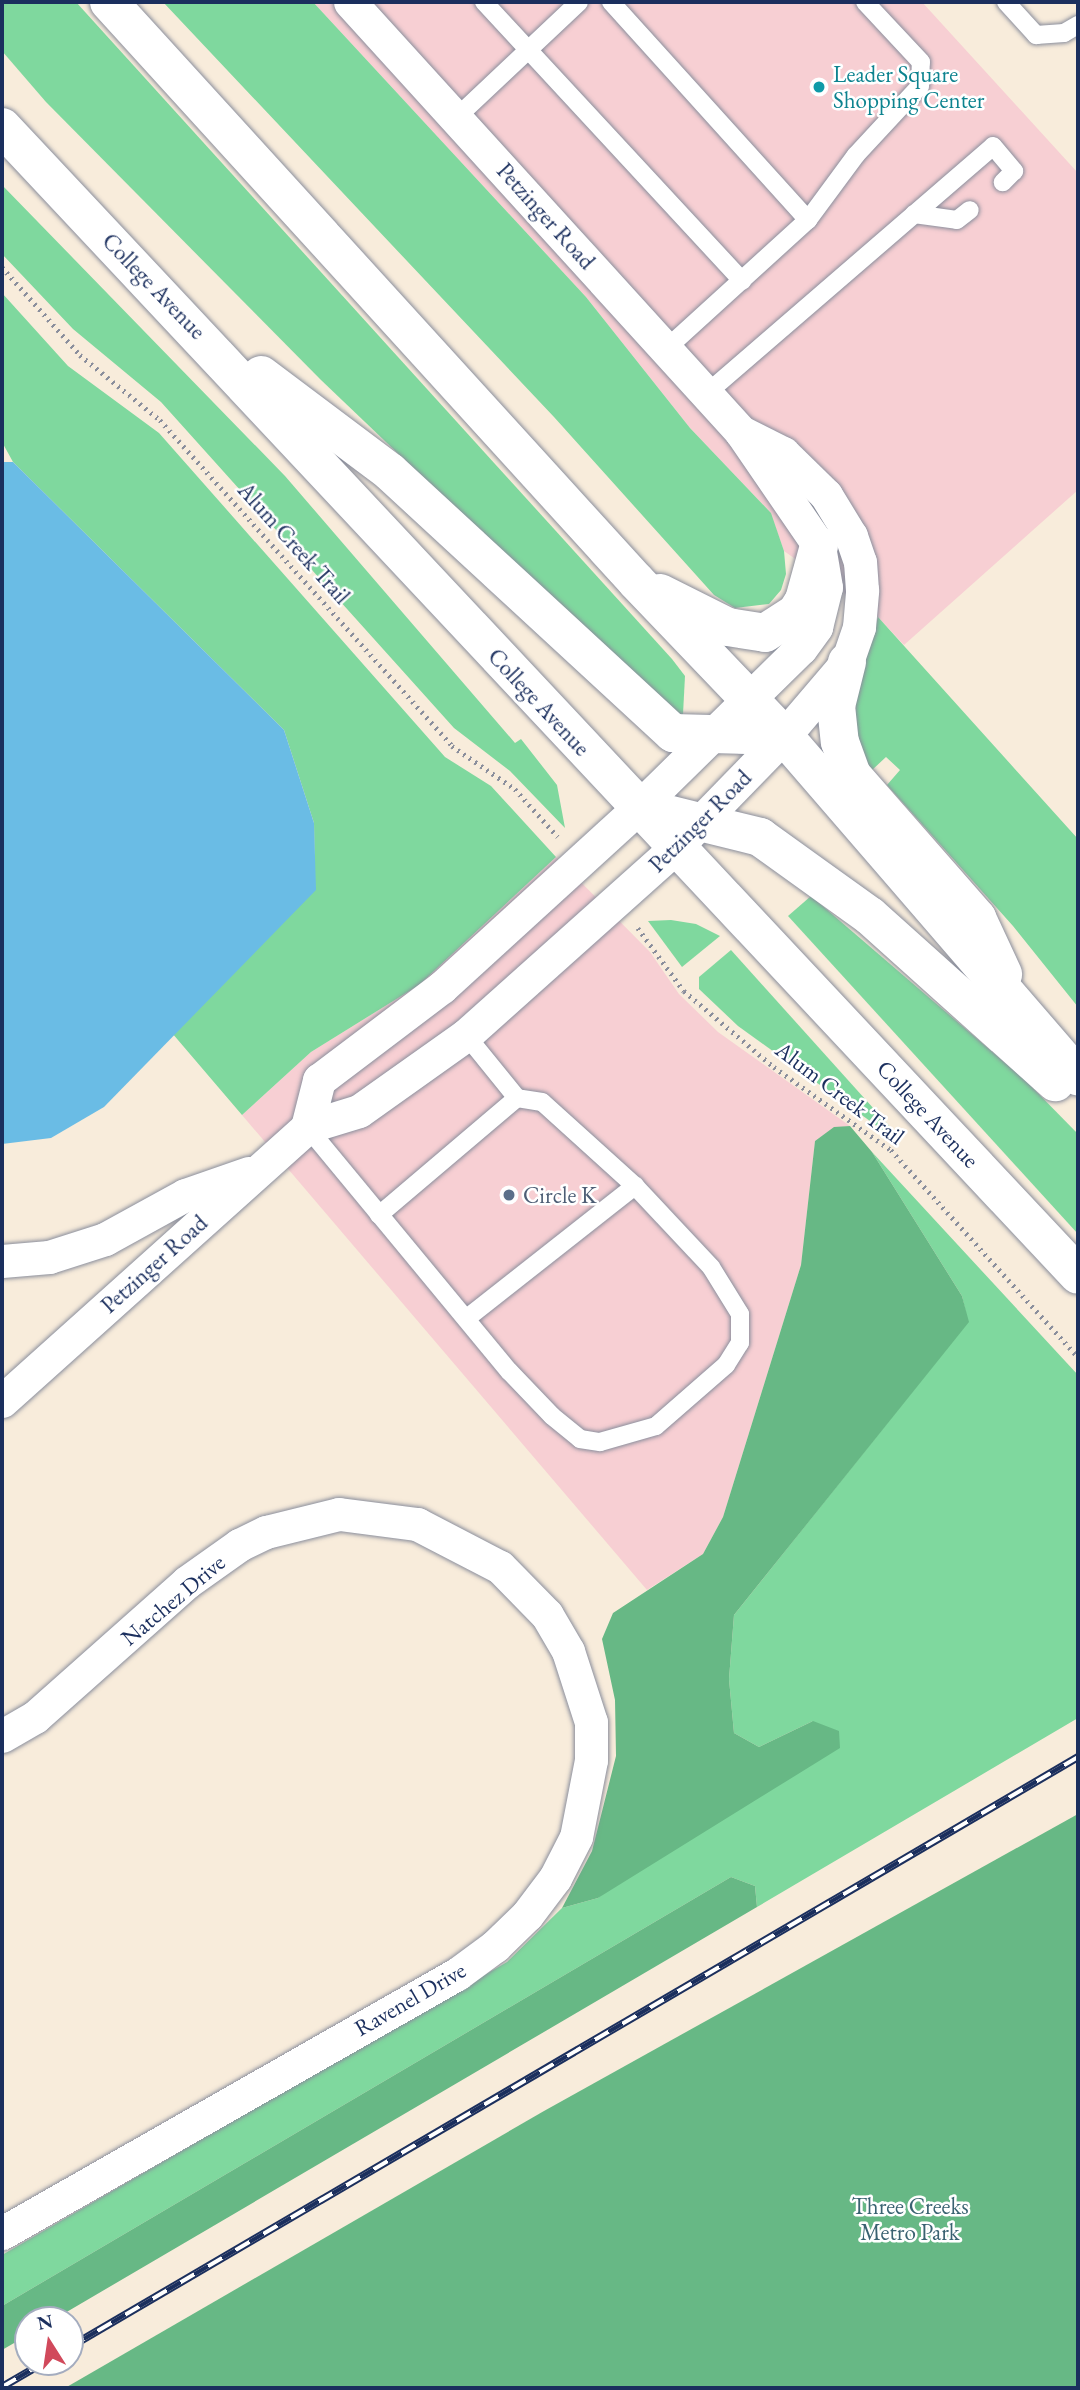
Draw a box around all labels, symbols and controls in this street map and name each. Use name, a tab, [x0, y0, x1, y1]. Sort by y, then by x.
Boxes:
place label: Leader Square Shopping Center	[833, 60, 985, 114]
marker: Leader Square Shopping Center	[811, 79, 827, 95]
street label: Petzinger Road	[491, 157, 601, 275]
street label: College Avenue	[97, 227, 211, 345]
street label: Alum Creek Trail	[232, 476, 356, 610]
street label: College Avenue	[482, 643, 596, 761]
street label: Petzinger Road	[643, 764, 757, 878]
street label: Alum Creek Trail	[770, 1036, 910, 1150]
street label: College Avenue	[871, 1055, 985, 1173]
place label: Circle K	[523, 1181, 597, 1209]
marker: Circle K	[501, 1187, 517, 1203]
street label: Petzinger Road	[95, 1209, 213, 1319]
street label: Natchez Drive	[115, 1549, 231, 1651]
street label: Ravenel Drive	[349, 1956, 471, 2042]
park label: Three Creeks Metro Park	[851, 2192, 969, 2246]
north arrow	[14, 2306, 84, 2376]
text: N	[35, 2308, 55, 2336]

